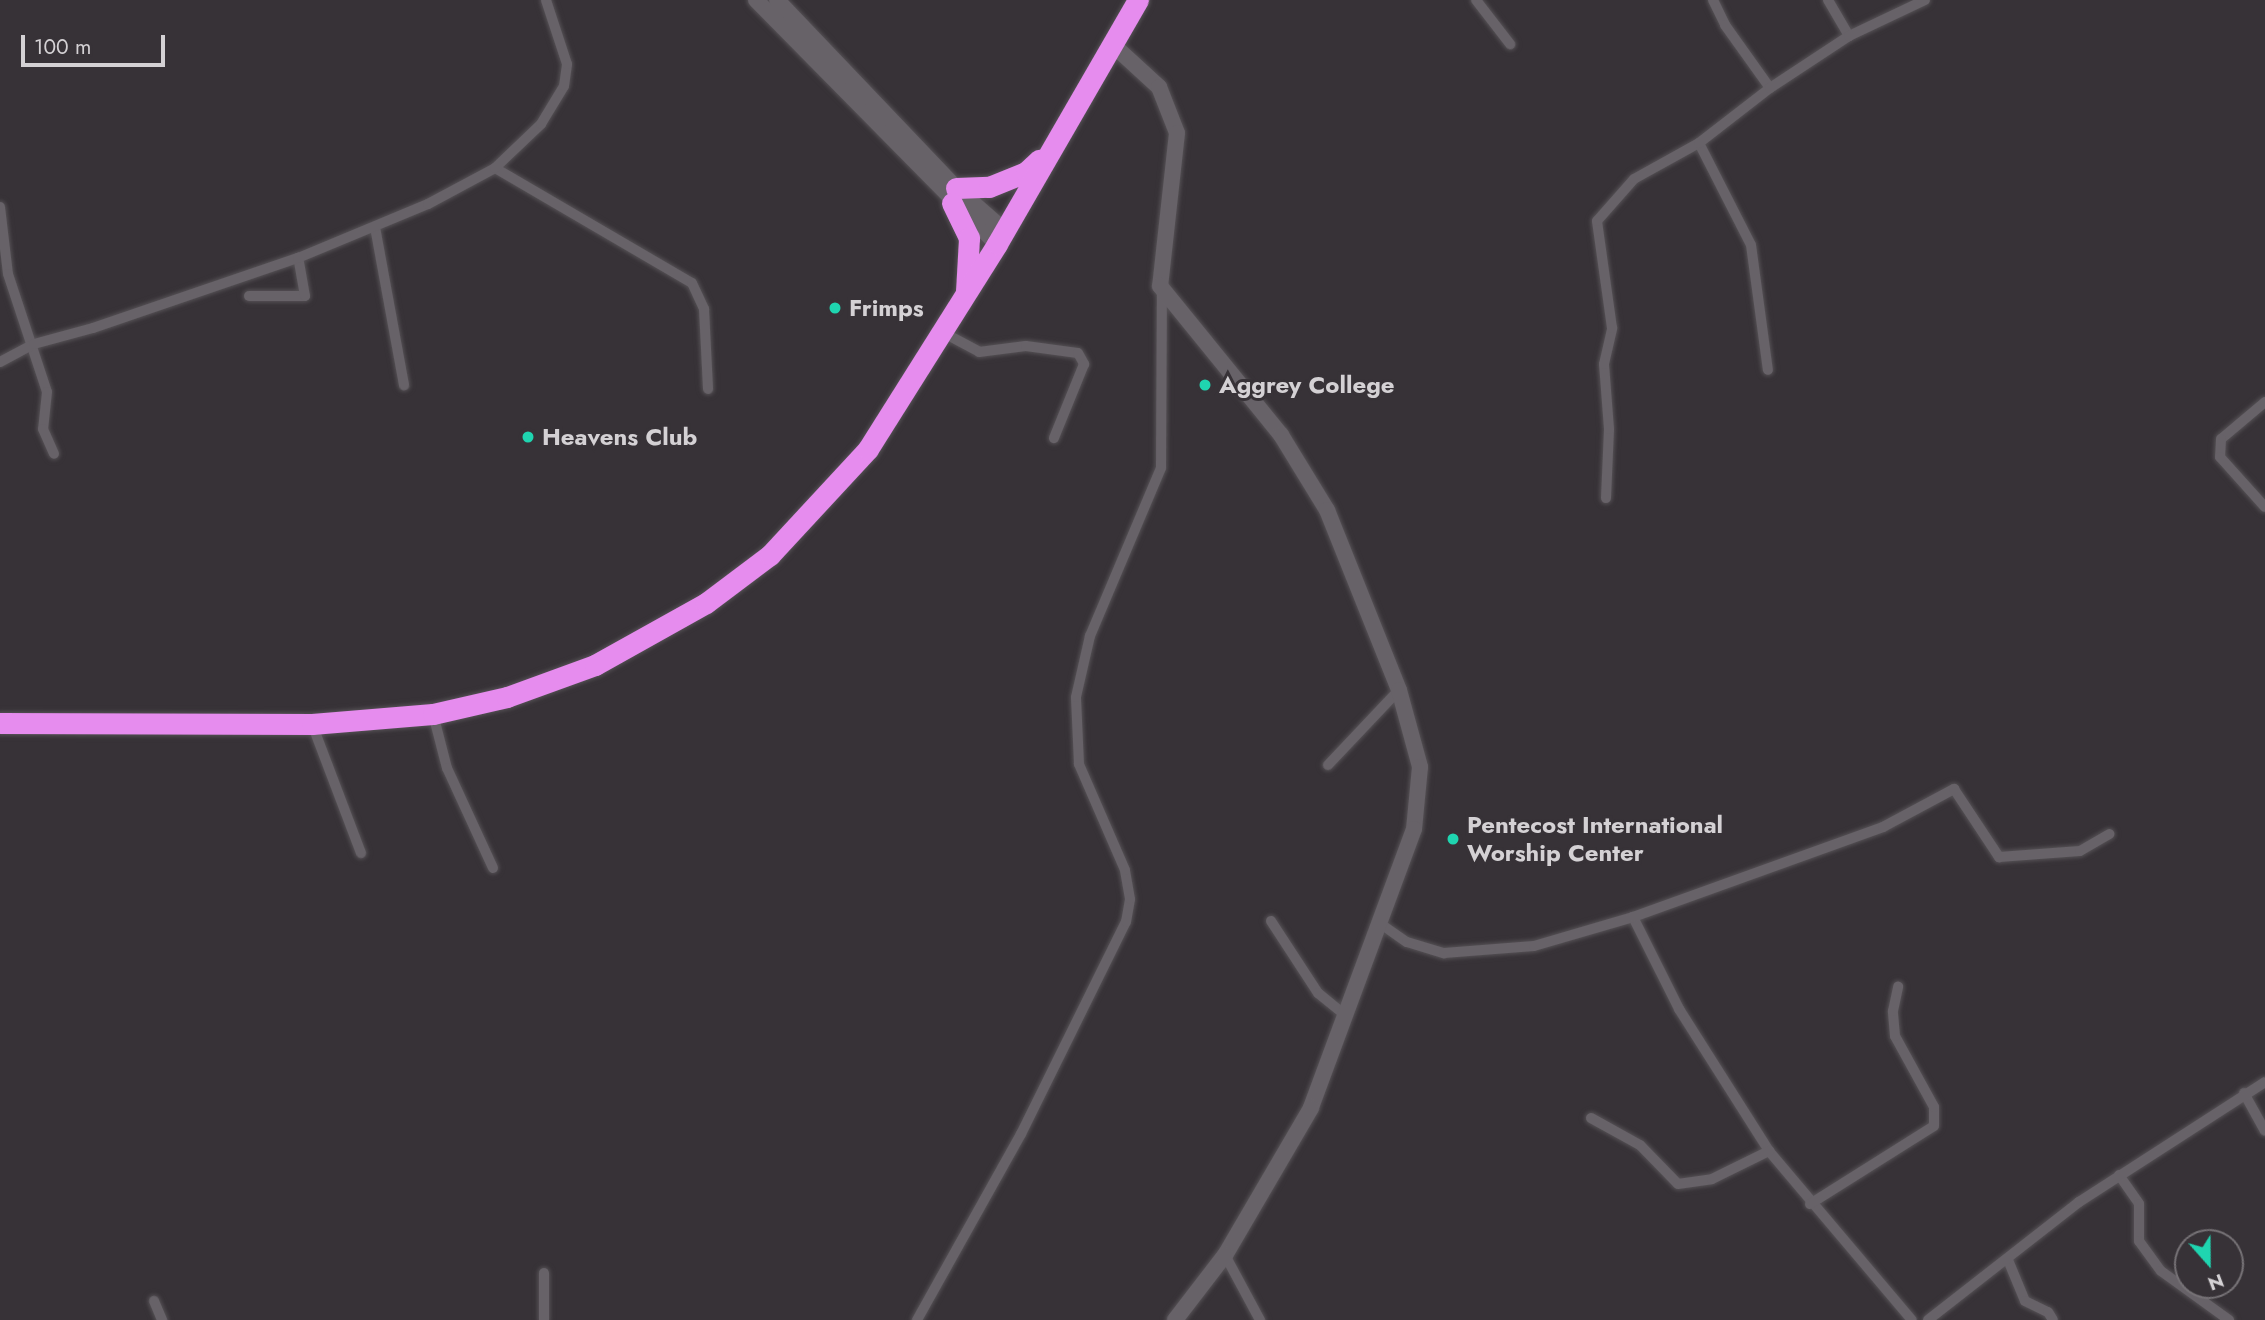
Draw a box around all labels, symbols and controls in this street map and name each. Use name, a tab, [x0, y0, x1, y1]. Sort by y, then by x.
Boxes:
scale bar	[24, 21, 168, 65]
text: 100 m	[34, 32, 91, 62]
place label: Frimps	[849, 294, 924, 322]
marker: Frimps	[827, 300, 843, 316]
place label: Aggrey College	[1219, 371, 1395, 399]
marker: Aggrey College	[1197, 377, 1213, 393]
place label: Heavens Club	[542, 423, 697, 451]
marker: Heavens Club	[520, 429, 536, 445]
place label: Pentecost International Worship Center	[1467, 811, 1723, 867]
marker: Pentecost International Worship Center	[1445, 831, 1461, 847]
north arrow	[2174, 1229, 2244, 1299]
text: N	[2204, 1267, 2228, 1298]

